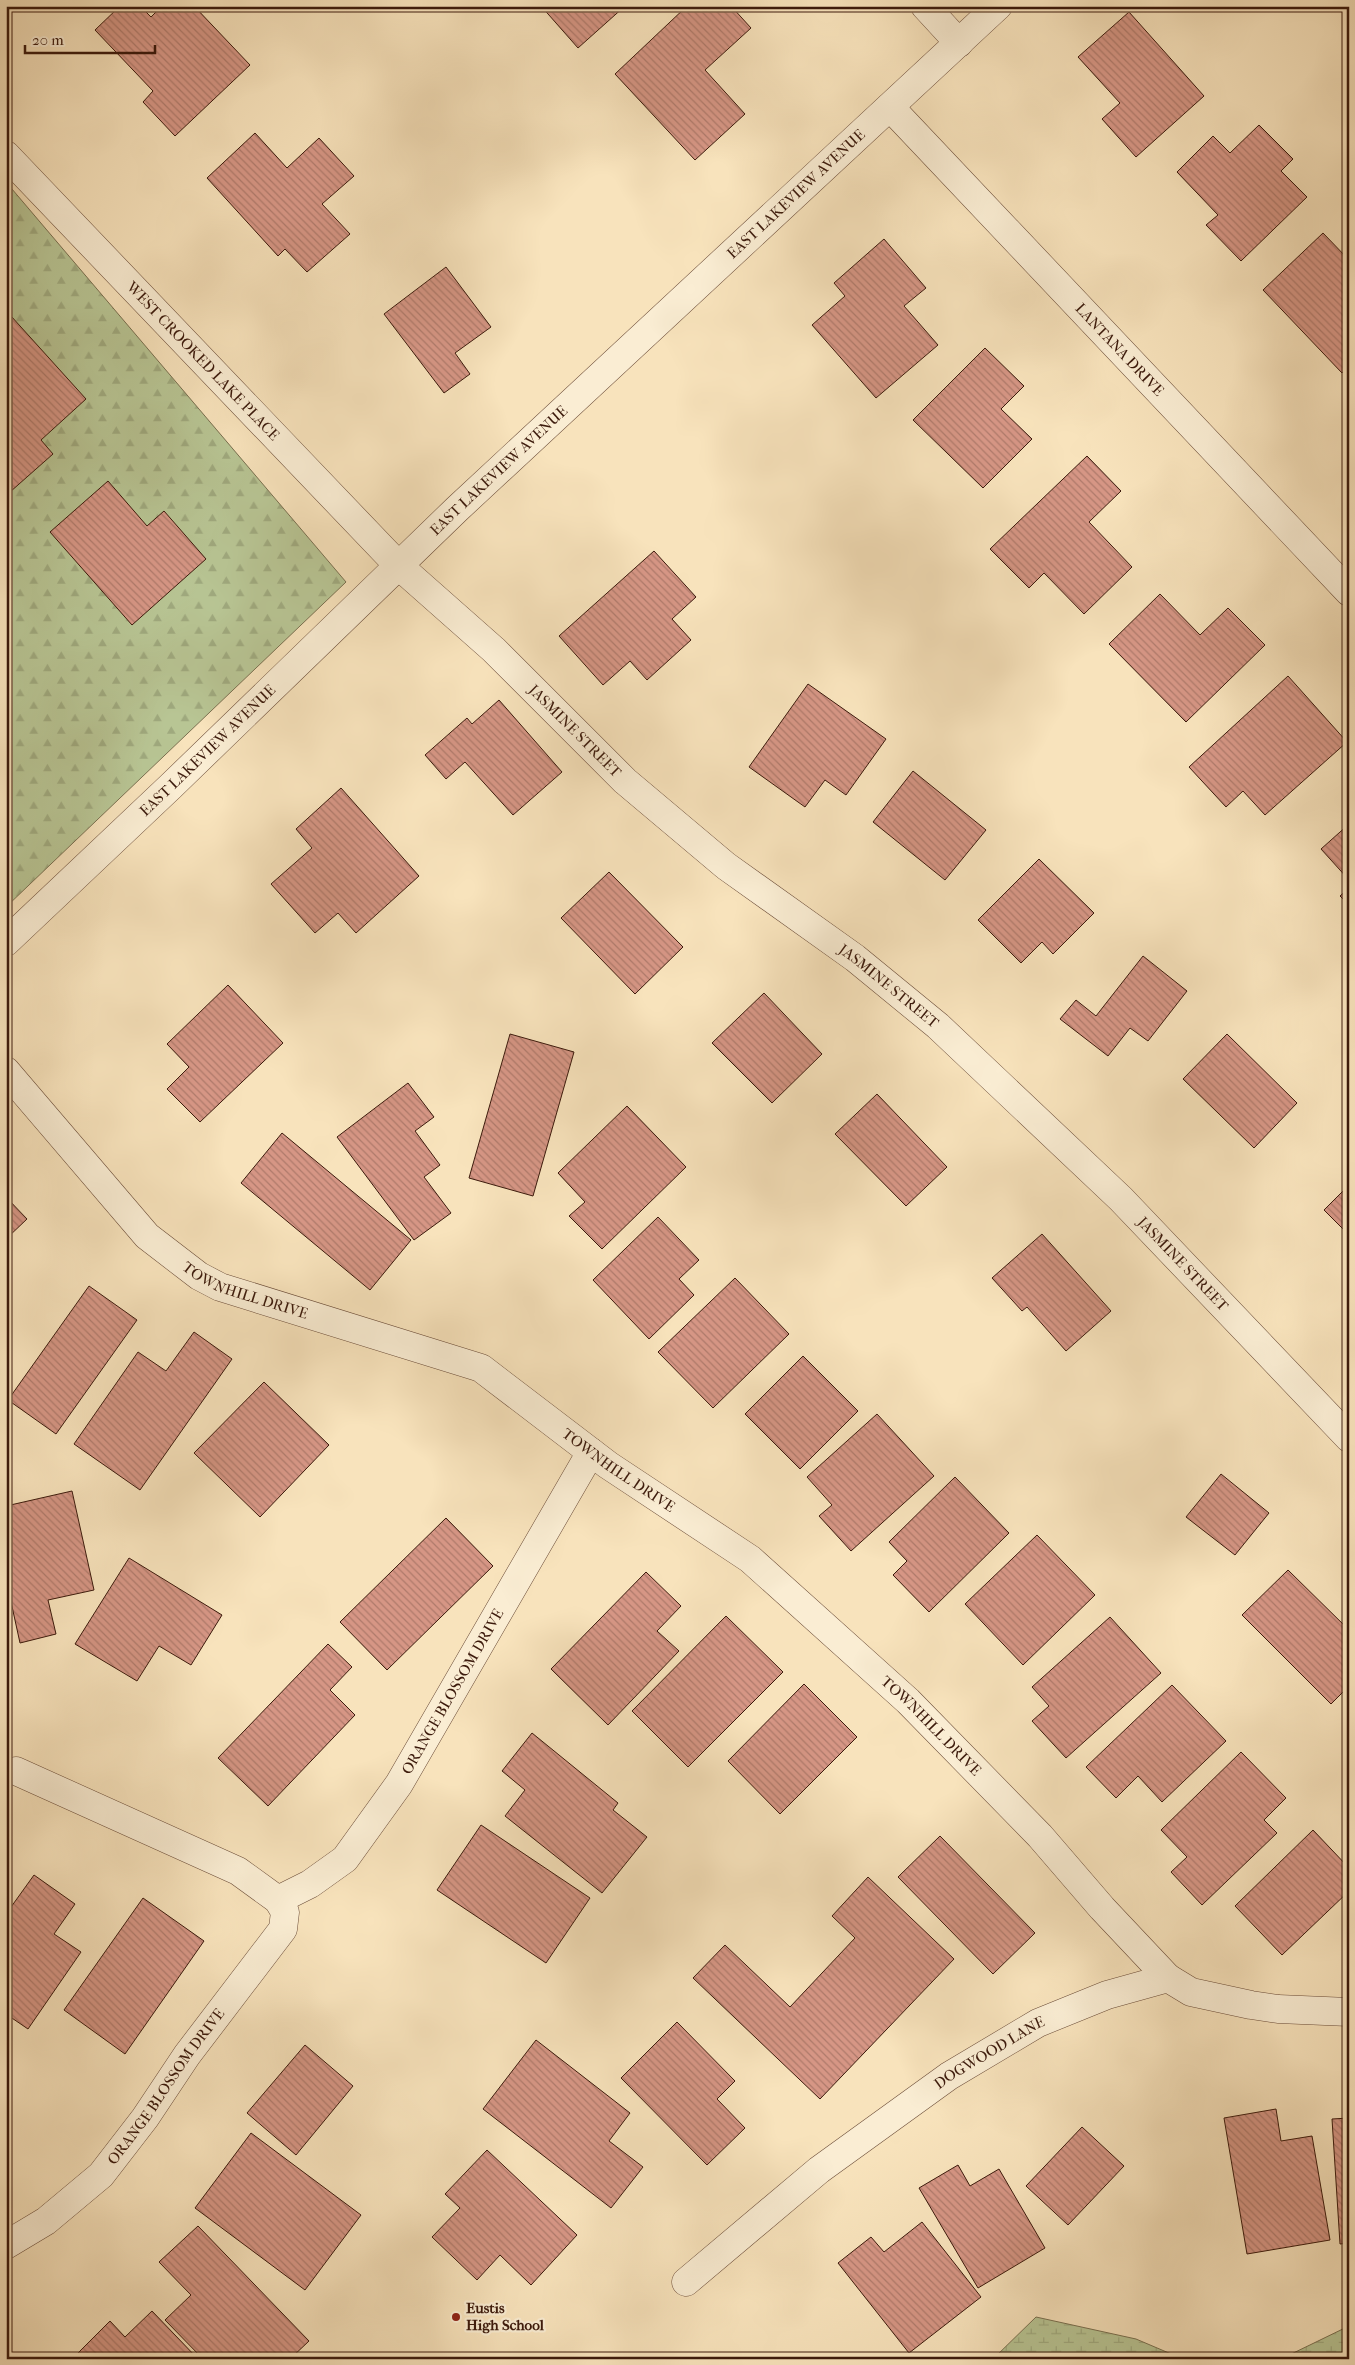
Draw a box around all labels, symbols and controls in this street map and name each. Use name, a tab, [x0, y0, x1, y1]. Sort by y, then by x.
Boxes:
scale bar	[25, 22, 155, 54]
text: 20 m	[32, 31, 64, 49]
street label: EAST LAKEVIEW AVENUE	[723, 125, 869, 262]
street label: WEST CROOKED LAKE PLACE	[122, 277, 283, 444]
street label: LANTANA DRIVE	[1071, 299, 1168, 400]
street label: EAST LAKEVIEW AVENUE	[426, 402, 571, 539]
street label: JASMINE STREET	[524, 680, 626, 782]
street label: EAST LAKEVIEW AVENUE	[136, 681, 279, 820]
street label: JASMINE STREET	[834, 940, 943, 1032]
street label: JASMINE STREET	[1133, 1212, 1233, 1315]
street label: TOWNHILL DRIVE	[179, 1258, 310, 1323]
street label: TOWNHILL DRIVE	[559, 1424, 678, 1516]
street label: ORANGE BLOSSOM DRIVE	[398, 1606, 507, 1778]
street label: TOWNHILL DRIVE	[877, 1672, 985, 1779]
street label: ORANGE BLOSSOM DRIVE	[103, 2005, 228, 2168]
street label: DOGWOOD LANE	[930, 2012, 1047, 2093]
place label: Eustis High School	[466, 2299, 545, 2334]
marker: Eustis High School	[450, 2311, 462, 2323]

